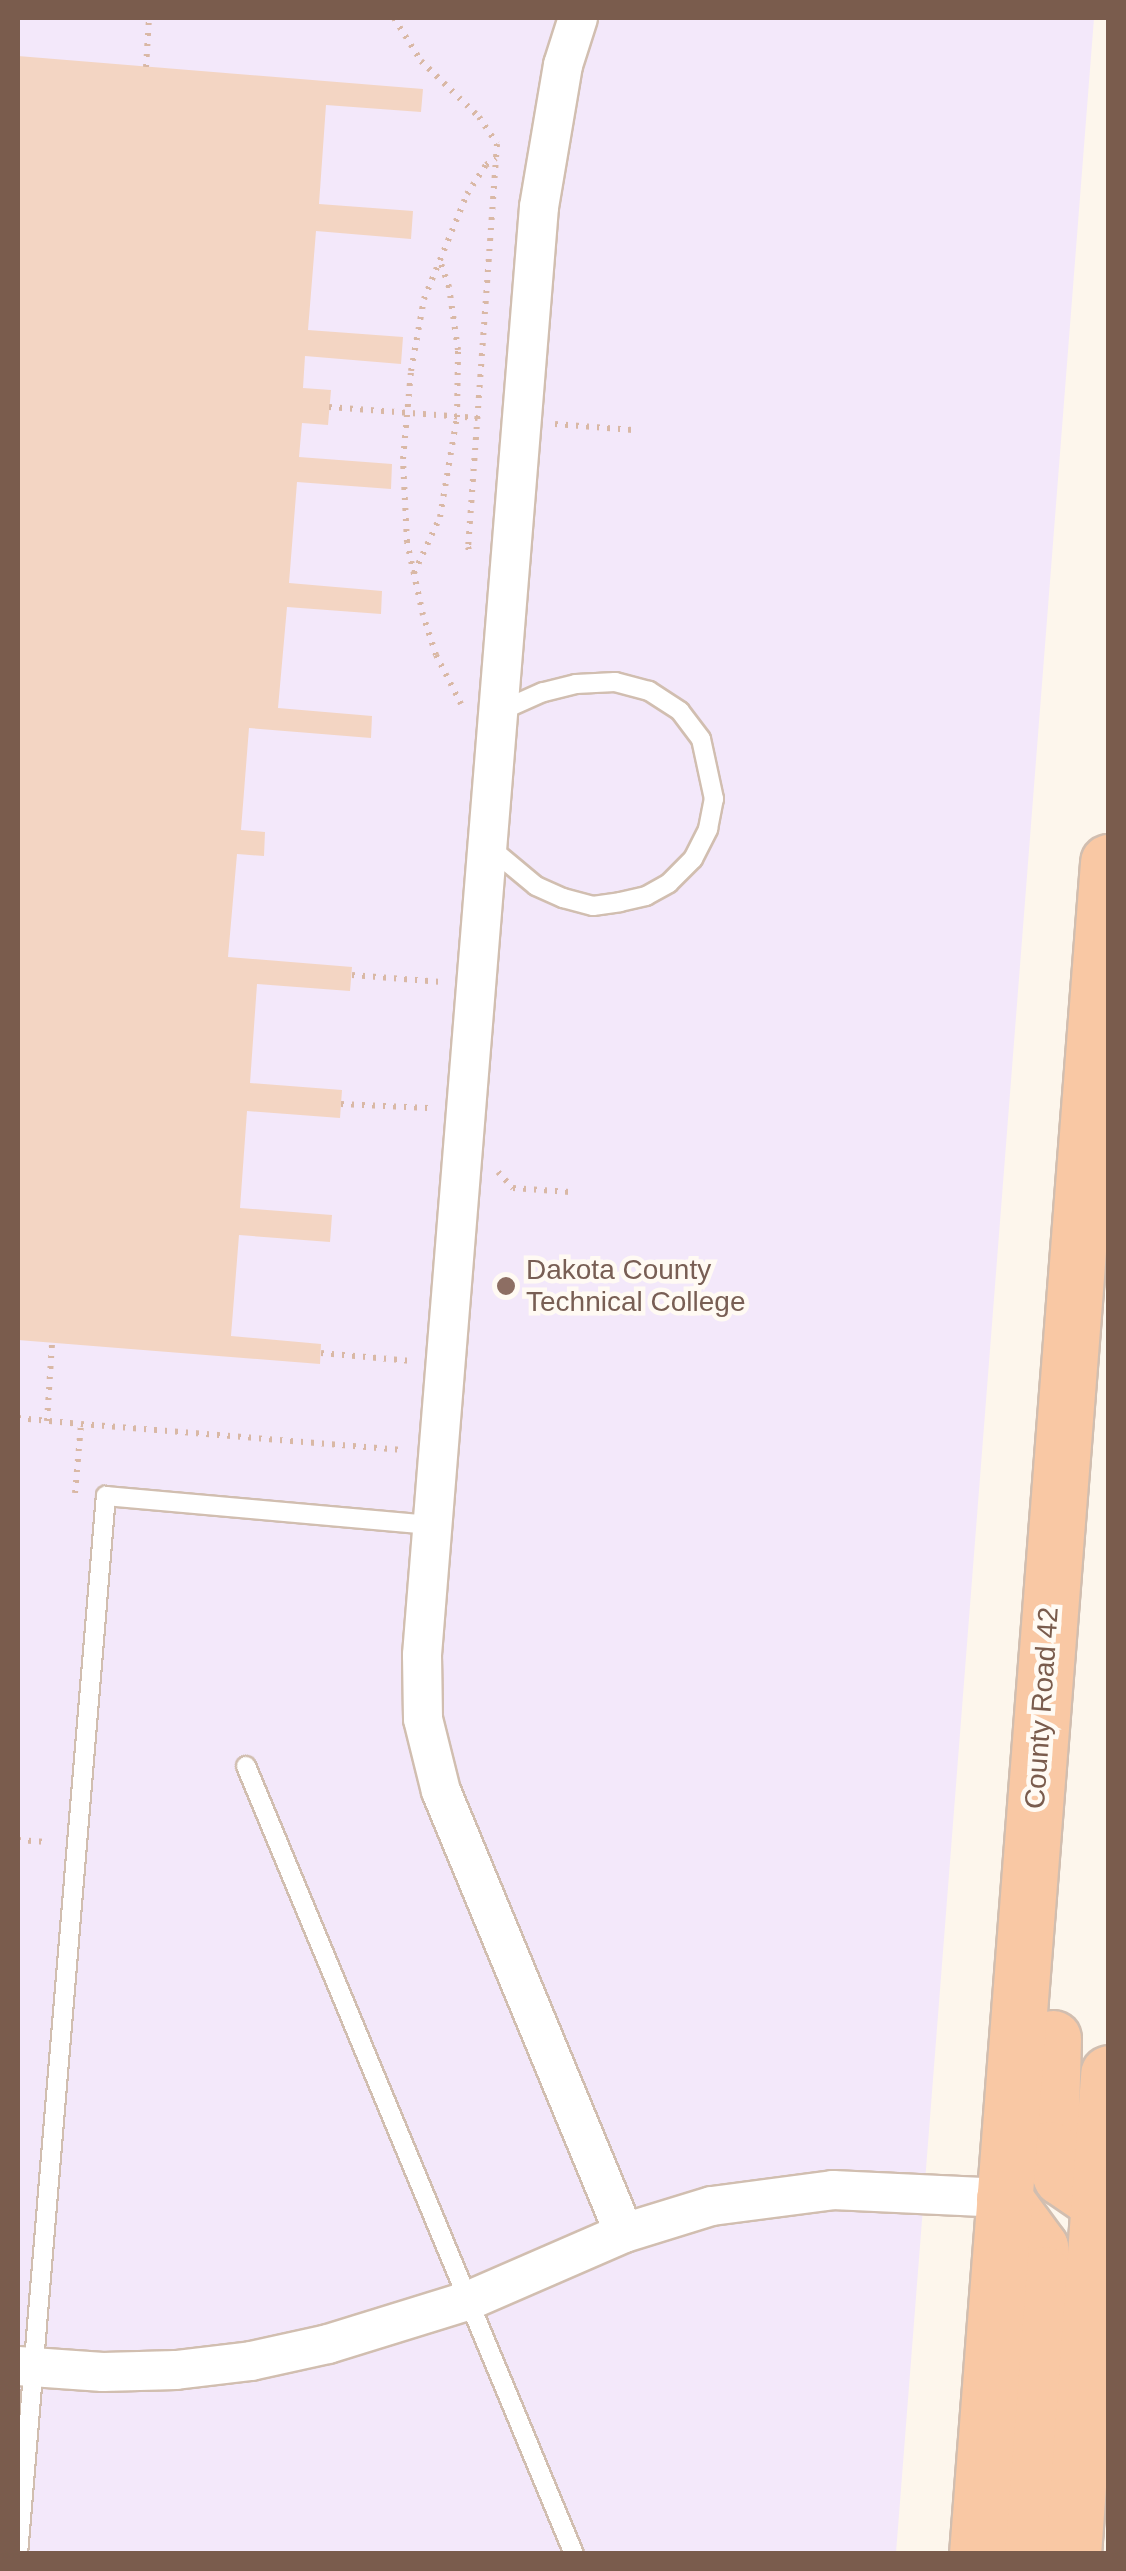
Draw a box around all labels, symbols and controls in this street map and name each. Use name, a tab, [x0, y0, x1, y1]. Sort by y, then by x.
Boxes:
place label: Dakota County Technical College	[526, 1253, 745, 1319]
marker: Dakota County Technical College	[495, 1275, 517, 1297]
street label: County Road 42	[1018, 1606, 1066, 1810]

